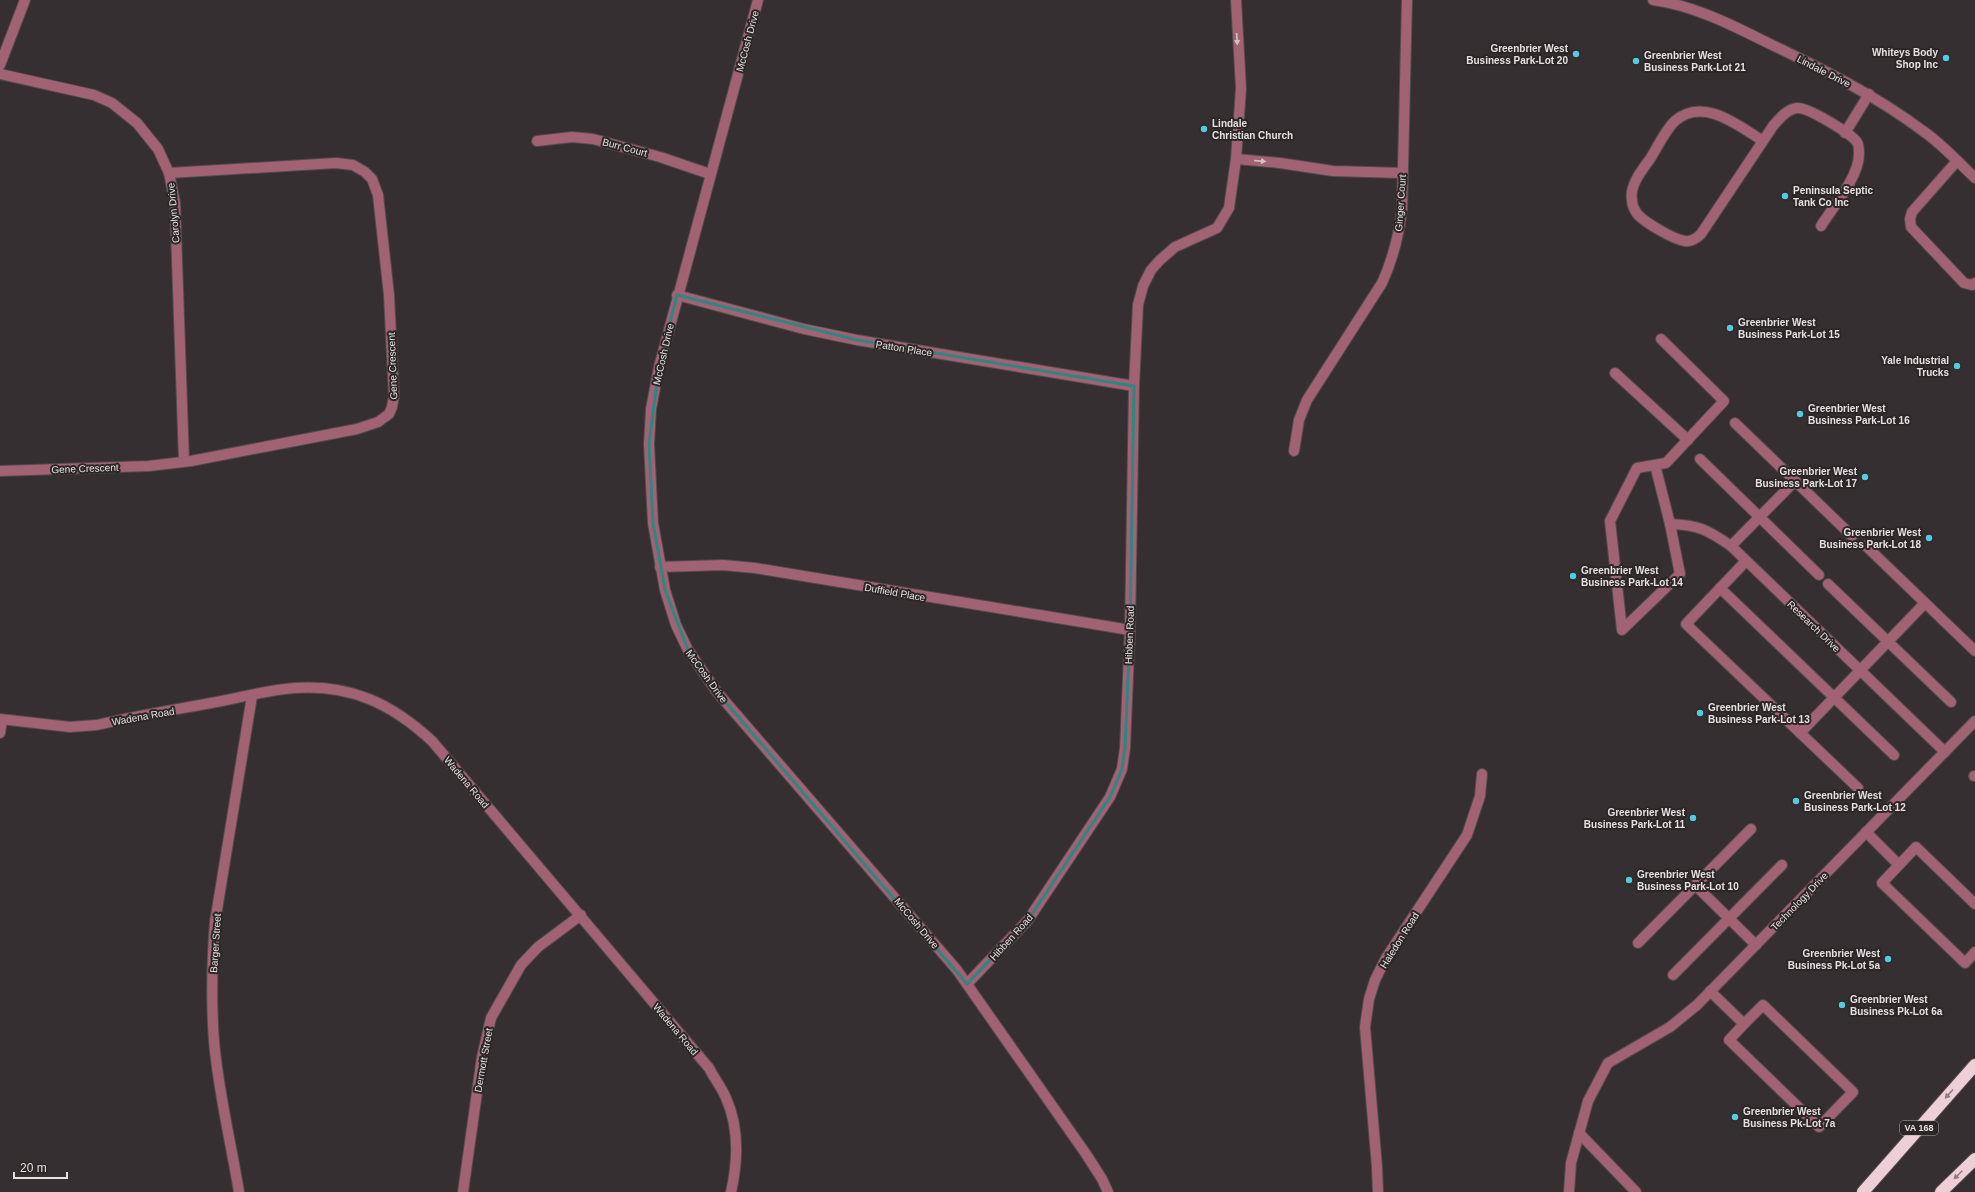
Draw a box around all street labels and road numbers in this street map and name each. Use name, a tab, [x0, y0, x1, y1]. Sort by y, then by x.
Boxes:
street label: McCosh Drive	[734, 9, 761, 73]
street label: Lindale Drive	[1795, 53, 1853, 90]
street label: Burr Court	[601, 136, 649, 159]
street label: Ginger Court	[1393, 174, 1408, 232]
street label: Carolyn Drive	[165, 182, 182, 244]
street label: McCosh Drive	[651, 322, 676, 386]
street label: Gene Crescent	[386, 332, 399, 400]
street label: Patton Place	[875, 339, 933, 358]
street label: Gene Crescent	[51, 462, 119, 475]
street label: Duffield Place	[864, 582, 927, 603]
street label: Research Drive	[1785, 598, 1843, 655]
street label: Hibben Road	[1123, 606, 1136, 664]
street label: McCosh Drive	[684, 648, 730, 705]
street label: Wadena Road	[111, 706, 175, 727]
street label: Wadena Road	[442, 754, 491, 810]
street label: Technology Drive	[1769, 870, 1830, 933]
street label: McCosh Drive	[892, 896, 941, 951]
street label: Haledon Road	[1378, 910, 1421, 970]
street label: Hibben Road	[988, 912, 1035, 963]
street label: Barger Street	[208, 913, 223, 973]
street label: Wadena Road	[651, 1001, 700, 1057]
street label: Dermott Street	[472, 1027, 495, 1093]
road number: VA 168	[1900, 1121, 1938, 1135]

